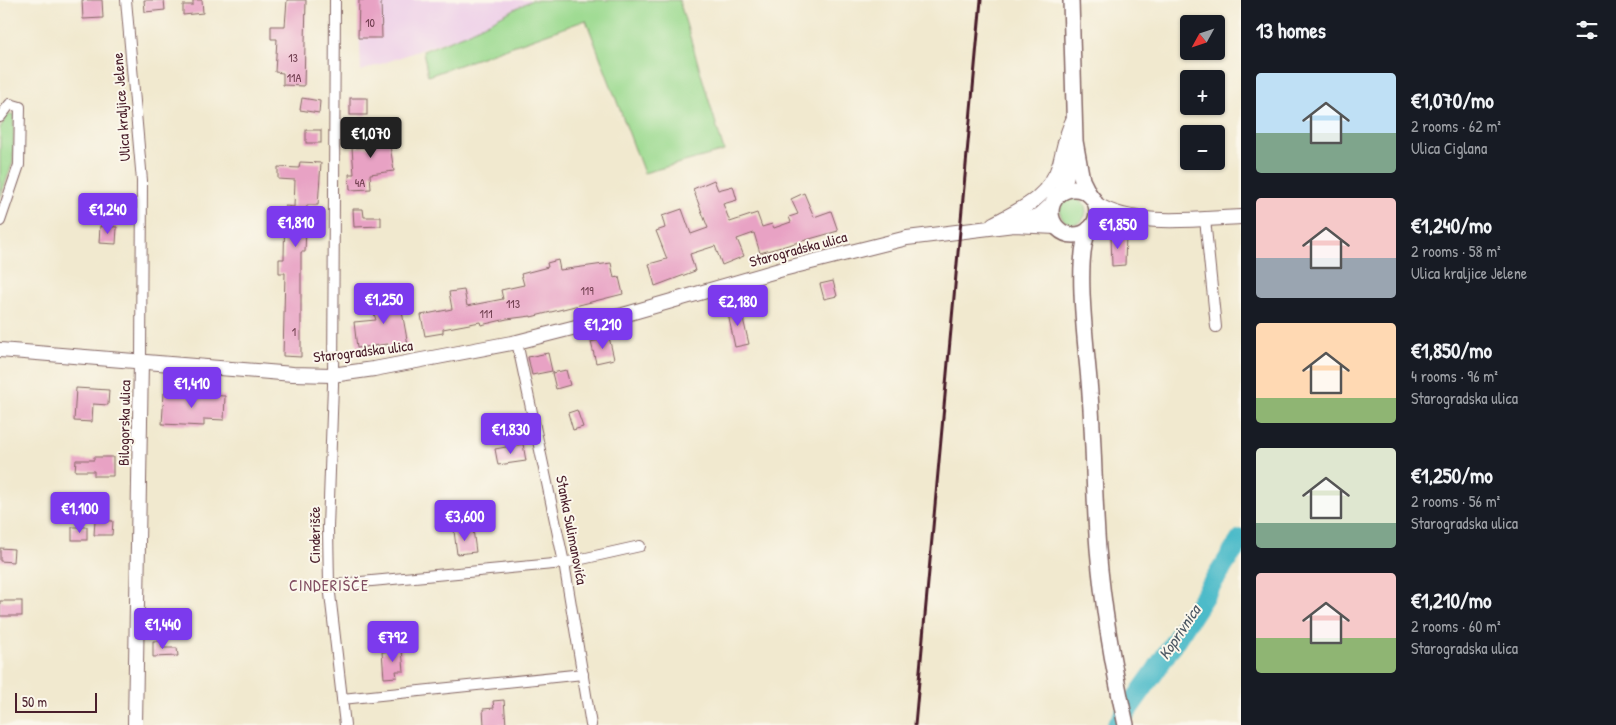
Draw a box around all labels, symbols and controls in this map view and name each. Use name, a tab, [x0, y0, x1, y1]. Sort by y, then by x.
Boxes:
house number: 10	[365, 14, 375, 31]
north arrow	[1180, 15, 1225, 60]
map controls	[1180, 15, 1225, 170]
text: 13 homes	[1256, 16, 1326, 45]
icon: filters	[1573, 16, 1601, 44]
house number: 13	[288, 49, 298, 66]
street label: Ulica kraljice Jelene	[107, 52, 135, 162]
house number: 11A	[287, 69, 301, 86]
button: +	[1180, 70, 1225, 115]
text: €1,070/mo	[1411, 86, 1494, 115]
icon: home	[1296, 93, 1356, 153]
text: 2 rooms · 62 m²	[1411, 115, 1501, 137]
pin: €1,070	[330, 116, 412, 159]
text: €1,070	[352, 122, 391, 144]
button: −	[1180, 125, 1225, 170]
text: Ulica Ciglana	[1411, 137, 1487, 159]
house number: 4A	[355, 174, 365, 191]
pin: €1,240	[67, 192, 149, 235]
text: €1,240	[89, 198, 127, 220]
pin: €1,810	[255, 206, 337, 248]
pin: €1,850	[1077, 208, 1159, 250]
text: €1,810	[278, 211, 314, 233]
text: €1,240/mo	[1411, 211, 1492, 240]
text: €1,850	[1099, 213, 1137, 235]
icon: home	[1296, 218, 1356, 278]
street label: Starogradska ulica	[747, 226, 849, 272]
text: 2 rooms · 58 m²	[1411, 240, 1501, 262]
text: Ulica kraljice Jelene	[1411, 262, 1527, 284]
pin: €1,250	[343, 282, 425, 325]
house number: 119	[580, 282, 594, 299]
pin: €2,180	[697, 284, 779, 327]
text: €1,250	[365, 288, 403, 310]
text: €2,180	[719, 290, 757, 312]
house number: 113	[506, 295, 520, 312]
house number: 111	[479, 305, 493, 322]
pin: €1,210	[562, 308, 644, 350]
text: €1,210	[584, 313, 622, 335]
house number: 1	[292, 323, 296, 340]
street label: Starogradska ulica	[312, 334, 414, 368]
text: €1,850/mo	[1411, 336, 1492, 365]
icon: home	[1296, 343, 1356, 403]
text: 4 rooms · 96 m²	[1411, 365, 1498, 387]
pin: €1,410	[151, 366, 233, 409]
text: €1,410	[174, 372, 210, 394]
street label: Bilogorska ulica	[113, 380, 135, 466]
text: Starogradska ulica	[1411, 387, 1518, 409]
pin: €1,830	[470, 412, 552, 455]
text: €1,830	[492, 418, 530, 440]
text: €1,250/mo	[1411, 461, 1493, 490]
icon: home	[1296, 468, 1356, 528]
street label: Stanka Sulimanovića	[551, 474, 593, 586]
text: 2 rooms · 56 m²	[1411, 490, 1500, 512]
pin: €1,100	[39, 492, 121, 534]
text: €1,100	[62, 497, 98, 519]
pin: €3,600	[424, 500, 506, 542]
text: €3,600	[446, 505, 484, 527]
street label: Cinderišče	[304, 507, 325, 563]
text: Starogradska ulica	[1411, 512, 1518, 534]
district label: CINDERIŠČE	[289, 574, 369, 596]
text: €1,210/mo	[1411, 586, 1491, 615]
icon: home	[1296, 593, 1356, 653]
water label: Koprivnica	[1153, 599, 1206, 663]
pin: €1,440	[122, 608, 204, 650]
text: €1,440	[145, 613, 181, 635]
text: 2 rooms · 60 m²	[1411, 615, 1501, 637]
pin: €792	[363, 620, 423, 663]
text: €792	[379, 626, 407, 648]
text: Starogradska ulica	[1411, 637, 1518, 659]
scale bar	[15, 690, 98, 713]
text: 50 m	[22, 692, 47, 711]

